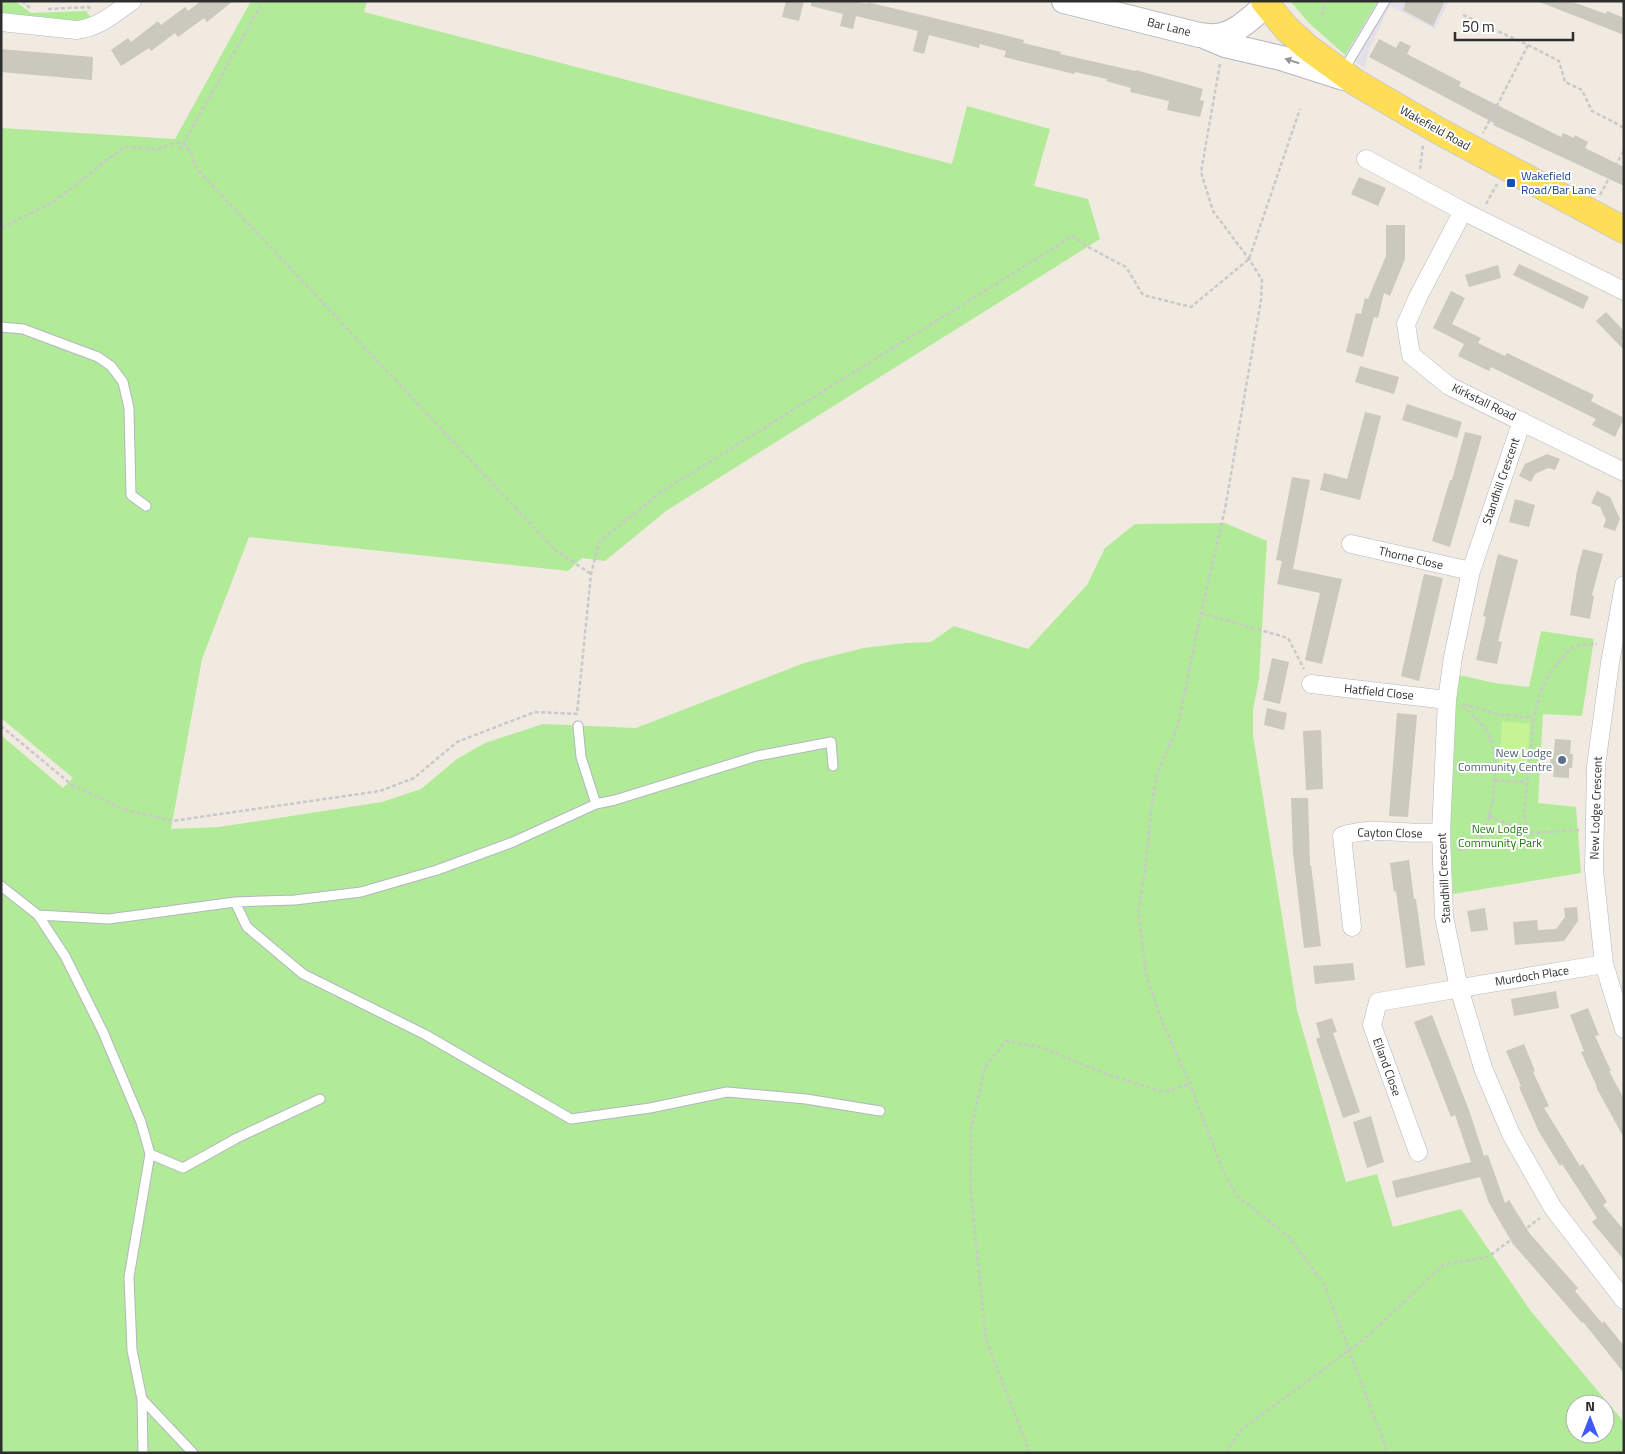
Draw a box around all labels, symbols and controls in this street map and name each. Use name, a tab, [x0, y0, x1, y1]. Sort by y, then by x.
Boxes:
scale bar	[1455, 10, 1572, 42]
street label: Bar Lane	[1145, 12, 1193, 41]
text: 50 m	[1462, 15, 1495, 38]
one-way arrow	[1285, 57, 1300, 65]
street label: Wakefield Road	[1396, 100, 1474, 155]
place label: Wakefield Road/Bar Lane	[1521, 166, 1596, 199]
marker: Wakefield Road/Bar Lane	[1505, 177, 1517, 189]
street label: Kirkstall Road	[1449, 378, 1520, 425]
street label: Standhill Crescent	[1477, 434, 1525, 527]
street label: Thorne Close	[1377, 541, 1445, 574]
street label: Hatfield Close	[1343, 678, 1415, 705]
place label: New Lodge Community Centre	[1458, 743, 1552, 776]
marker: New Lodge Community Centre	[1556, 754, 1568, 766]
street label: New Lodge Crescent	[1584, 755, 1607, 860]
park label: New Lodge Community Park	[1458, 819, 1542, 852]
street label: Cayton Close	[1357, 822, 1423, 843]
street label: Standhill Crescent	[1432, 831, 1455, 924]
street label: Murdoch Place	[1494, 960, 1570, 991]
street label: Elland Close	[1368, 1035, 1407, 1099]
north arrow	[1565, 1394, 1615, 1444]
text: N	[1585, 1395, 1595, 1416]

